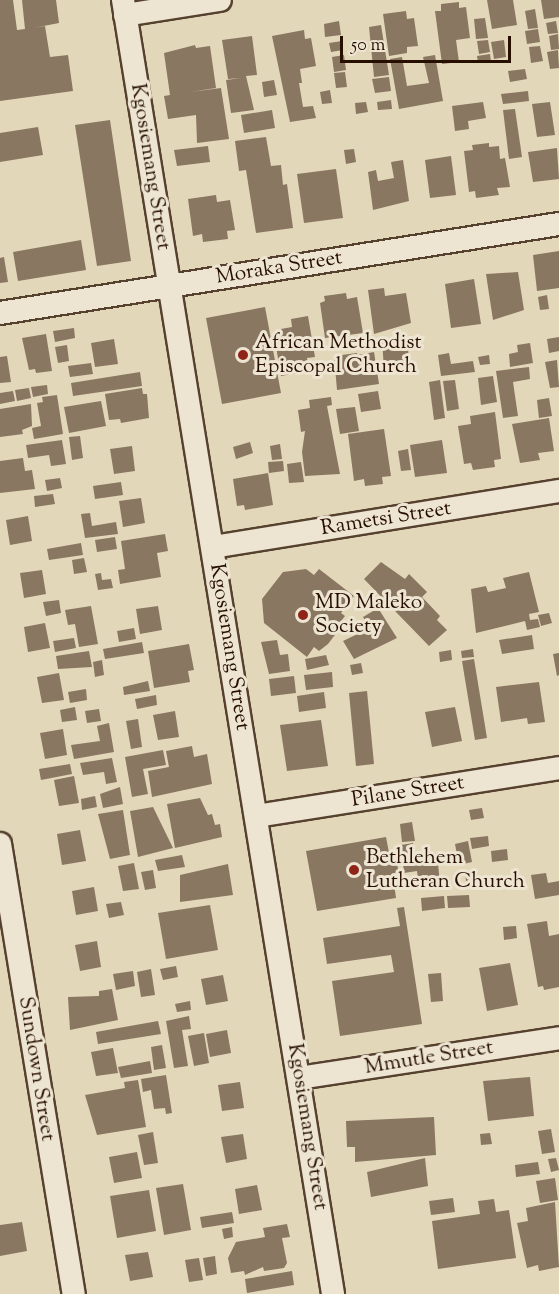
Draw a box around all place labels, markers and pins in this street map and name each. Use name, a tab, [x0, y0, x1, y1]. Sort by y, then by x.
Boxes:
place label: African Methodist Episcopal Church	[255, 330, 422, 380]
marker: African Methodist Episcopal Church	[236, 348, 250, 362]
place label: MD Maleko Society	[315, 590, 422, 640]
marker: MD Maleko Society	[296, 608, 310, 622]
place label: Bethlehem Lutheran Church	[366, 845, 525, 895]
marker: Bethlehem Lutheran Church	[347, 863, 361, 877]

